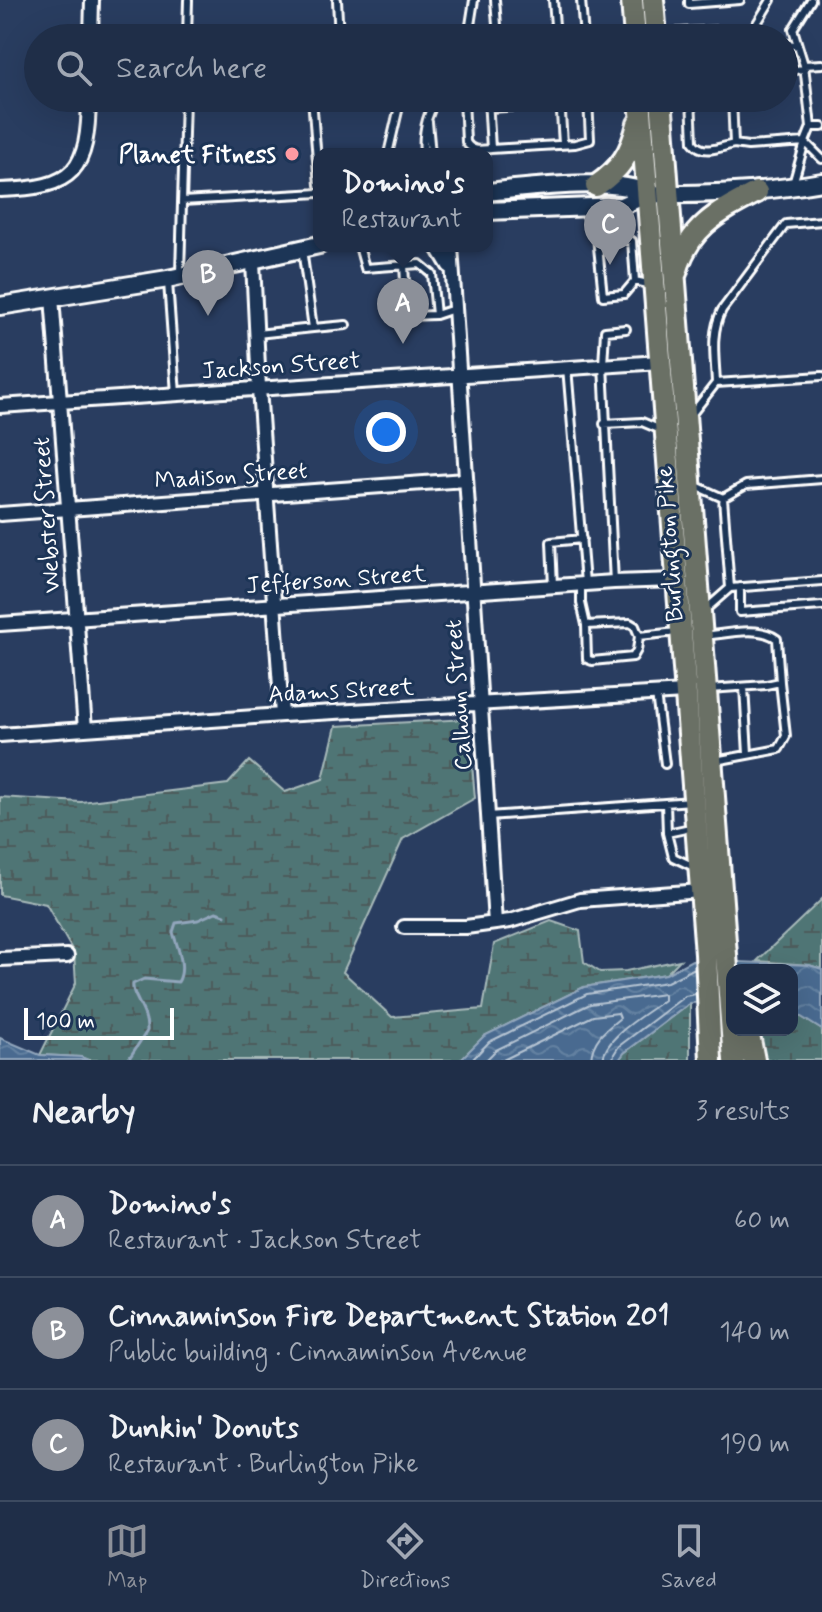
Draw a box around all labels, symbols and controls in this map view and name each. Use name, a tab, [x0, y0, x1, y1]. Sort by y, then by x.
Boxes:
search box	[24, 24, 798, 112]
icon: search	[52, 46, 96, 90]
text: Search here	[116, 49, 267, 88]
place label: Planet Fitness	[119, 140, 277, 171]
marker: Planet Fitness	[283, 145, 301, 163]
popup	[313, 148, 493, 252]
text: Domino's	[341, 164, 465, 203]
pin: C	[584, 199, 636, 265]
text: Restaurant	[341, 203, 462, 237]
pin: B	[182, 250, 234, 316]
pin: A	[377, 278, 429, 344]
street label: Jackson Street	[200, 345, 362, 388]
your location	[366, 412, 406, 452]
street label: Webster Street	[27, 436, 68, 594]
street label: Madison Street	[153, 456, 309, 497]
street label: Burlington Pike	[650, 465, 694, 623]
street label: Jefferson Street	[245, 559, 427, 602]
street label: Calhoun Street	[439, 618, 480, 771]
street label: Adams Street	[267, 672, 415, 711]
map controls	[726, 964, 798, 1036]
button: layers	[726, 964, 798, 1036]
scale bar	[24, 1004, 174, 1040]
text: 100 m	[36, 1008, 95, 1036]
text: Nearby	[32, 1090, 136, 1135]
text: 3 results	[696, 1095, 790, 1129]
text: Domino's	[108, 1185, 231, 1224]
text: A	[49, 1204, 67, 1238]
text: 60 m	[734, 1204, 790, 1238]
text: Restaurant · Jackson Street	[108, 1224, 422, 1258]
text: Cinnaminson Fire Department Station 201	[108, 1297, 669, 1336]
text: B	[50, 1316, 66, 1350]
text: 140 m	[719, 1316, 790, 1350]
text: Public building · Cinnaminson Avenue	[108, 1336, 527, 1370]
text: Dunkin' Donuts	[108, 1409, 299, 1448]
text: C	[49, 1428, 67, 1462]
text: 190 m	[720, 1428, 790, 1462]
text: Restaurant · Burlington Pike	[108, 1448, 418, 1482]
tab: Map	[105, 1519, 149, 1595]
tab: Directions	[360, 1519, 450, 1595]
tab: Saved	[661, 1519, 717, 1595]

